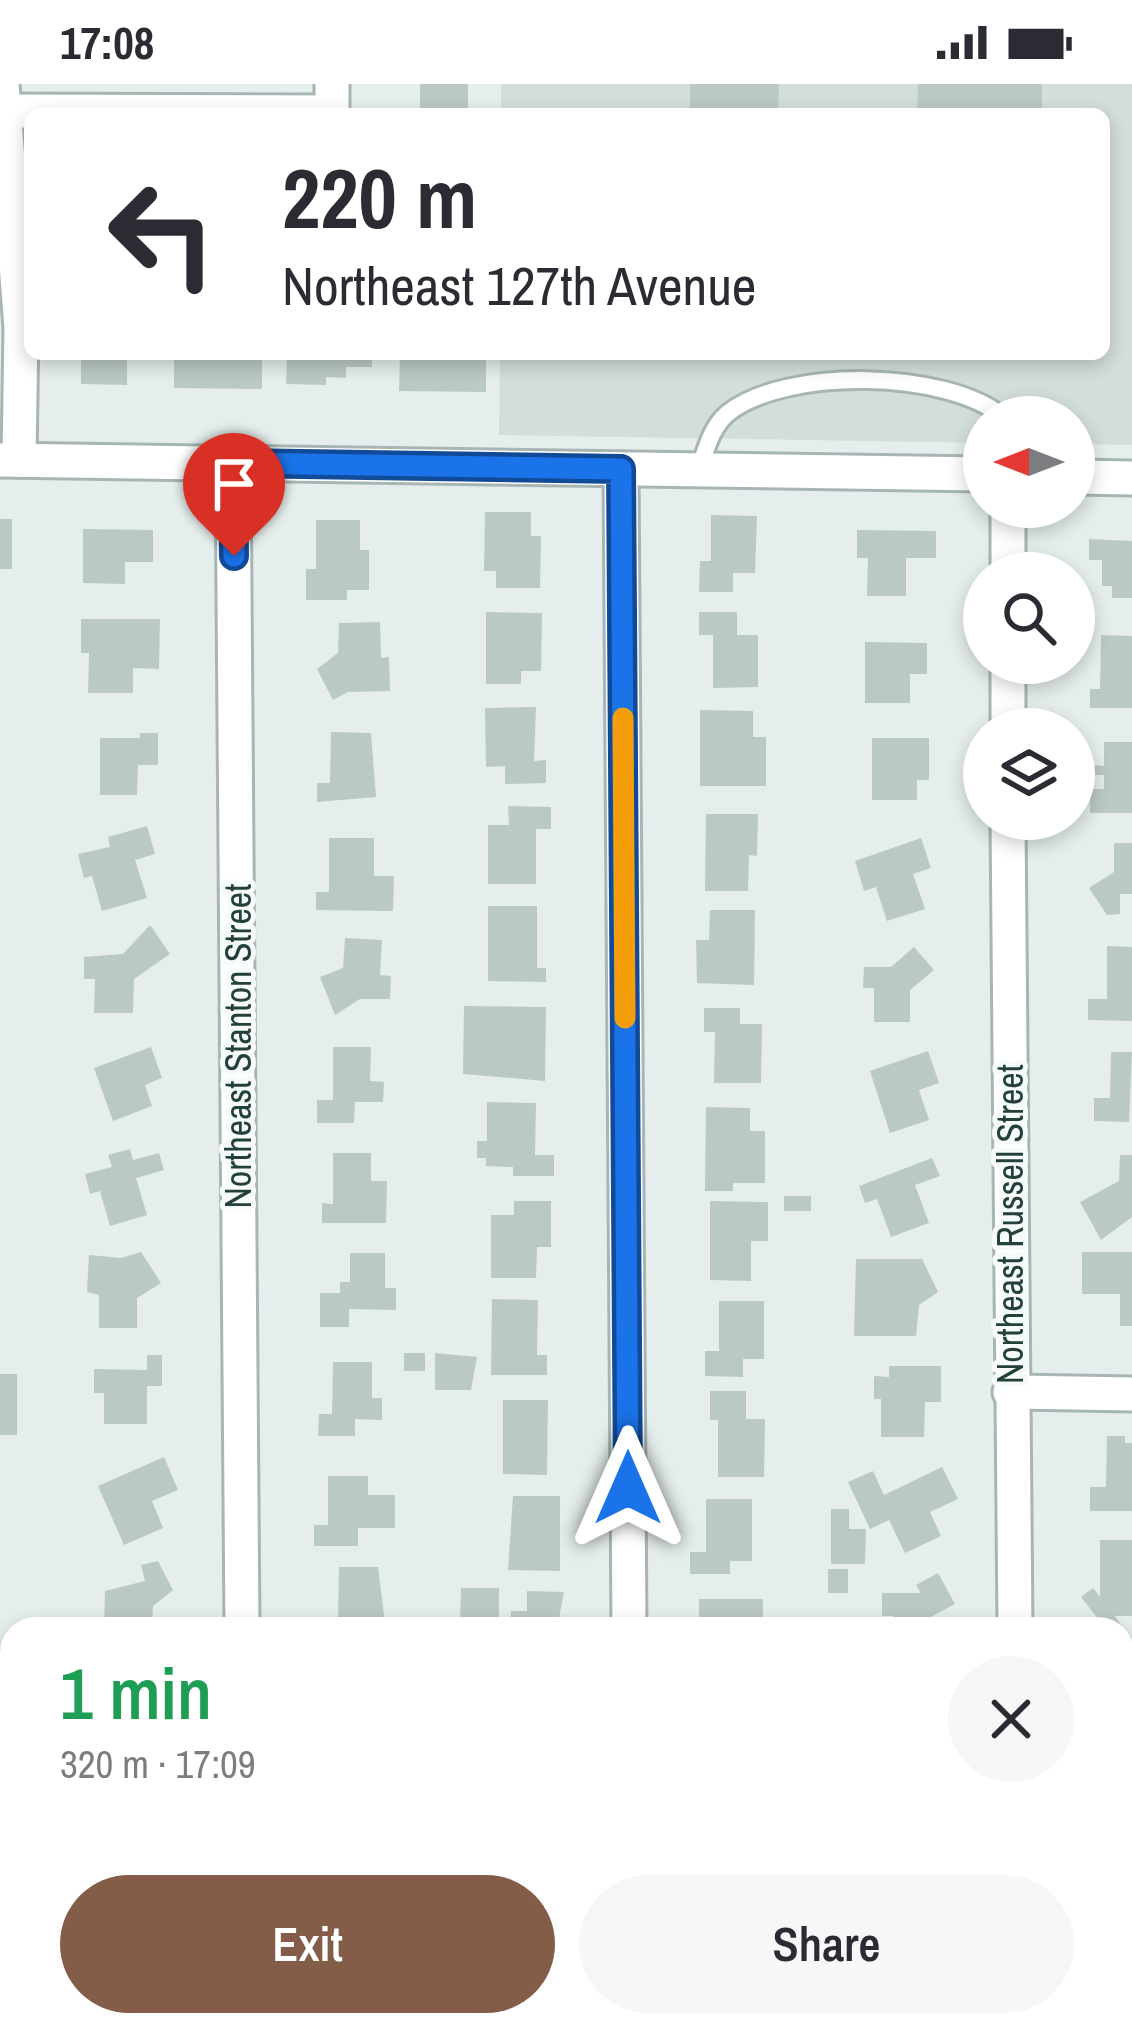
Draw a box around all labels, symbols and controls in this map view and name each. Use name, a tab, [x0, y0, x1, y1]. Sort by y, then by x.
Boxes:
text: 17:08	[60, 12, 154, 73]
text: 220 m	[282, 141, 477, 254]
icon: left	[84, 156, 240, 312]
text: Northeast 127th Avenue	[282, 249, 756, 322]
north arrow	[963, 396, 1095, 528]
map controls	[963, 396, 1095, 840]
pin	[183, 433, 285, 556]
icon: arrive	[201, 451, 267, 517]
button: search	[963, 552, 1095, 684]
button: layers	[963, 708, 1095, 840]
street label: Northeast Stanton Street	[214, 884, 262, 1208]
street label: Northeast Russell Street	[986, 1064, 1034, 1384]
position arrow	[565, 1425, 691, 1551]
text: 1 min	[60, 1644, 212, 1741]
button: close	[948, 1656, 1074, 1782]
text: 320 m · 17:09	[60, 1738, 256, 1790]
button: Exit	[60, 1875, 555, 2013]
button: Share	[579, 1875, 1074, 2013]

